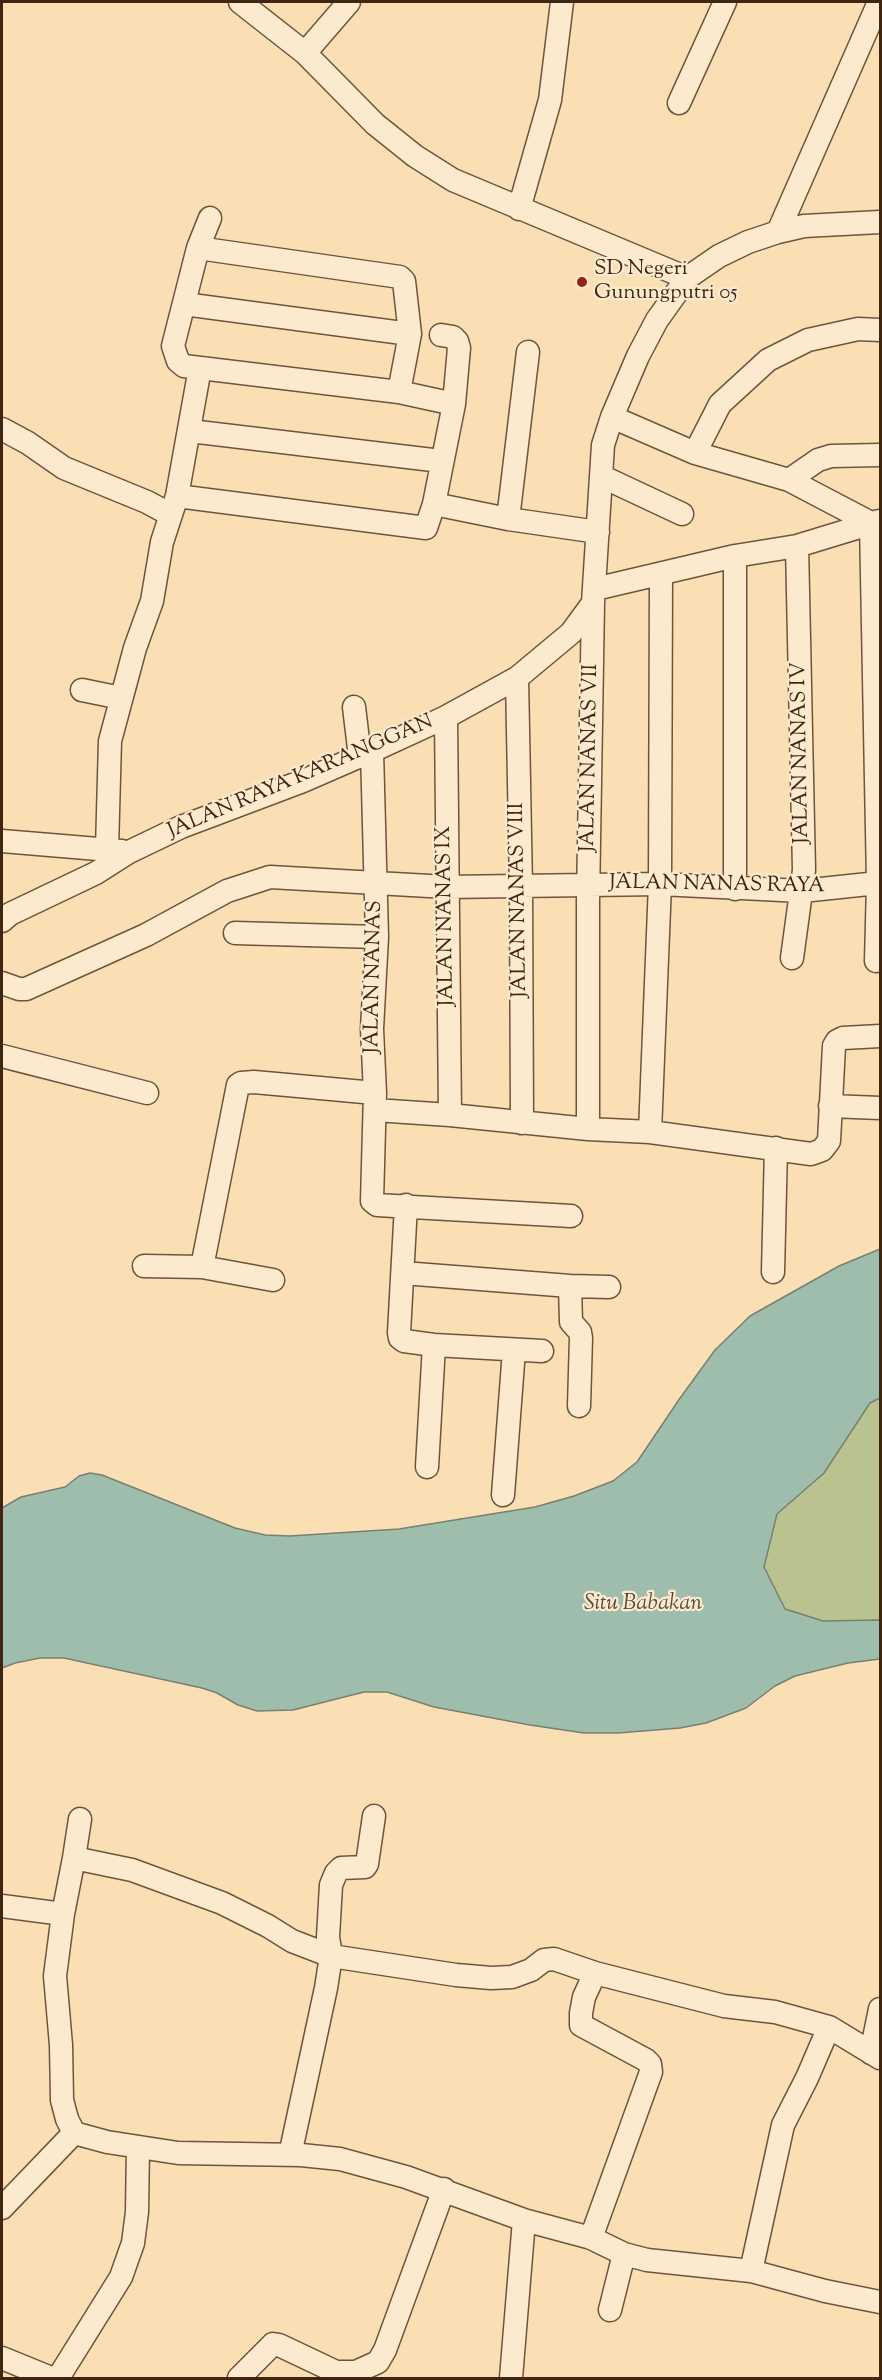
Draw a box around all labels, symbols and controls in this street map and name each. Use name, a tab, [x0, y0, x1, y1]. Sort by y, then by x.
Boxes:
place label: SD Negeri Gunungputri 05	[594, 257, 738, 307]
marker: SD Negeri Gunungputri 05	[575, 275, 589, 289]
street label: JALAN NANAS IV	[788, 662, 816, 844]
street label: JALAN NANAS VII	[577, 664, 605, 852]
street label: JALAN RAYA KARANGGAN	[164, 711, 438, 845]
street label: JALAN NANAS VIII	[506, 802, 534, 998]
street label: JALAN NANAS IX	[433, 826, 461, 1006]
street label: JALAN NANAS RAYA	[609, 872, 825, 900]
street label: JALAN NANAS	[361, 900, 389, 1054]
water label: Situ Babakan	[584, 1592, 702, 1618]

